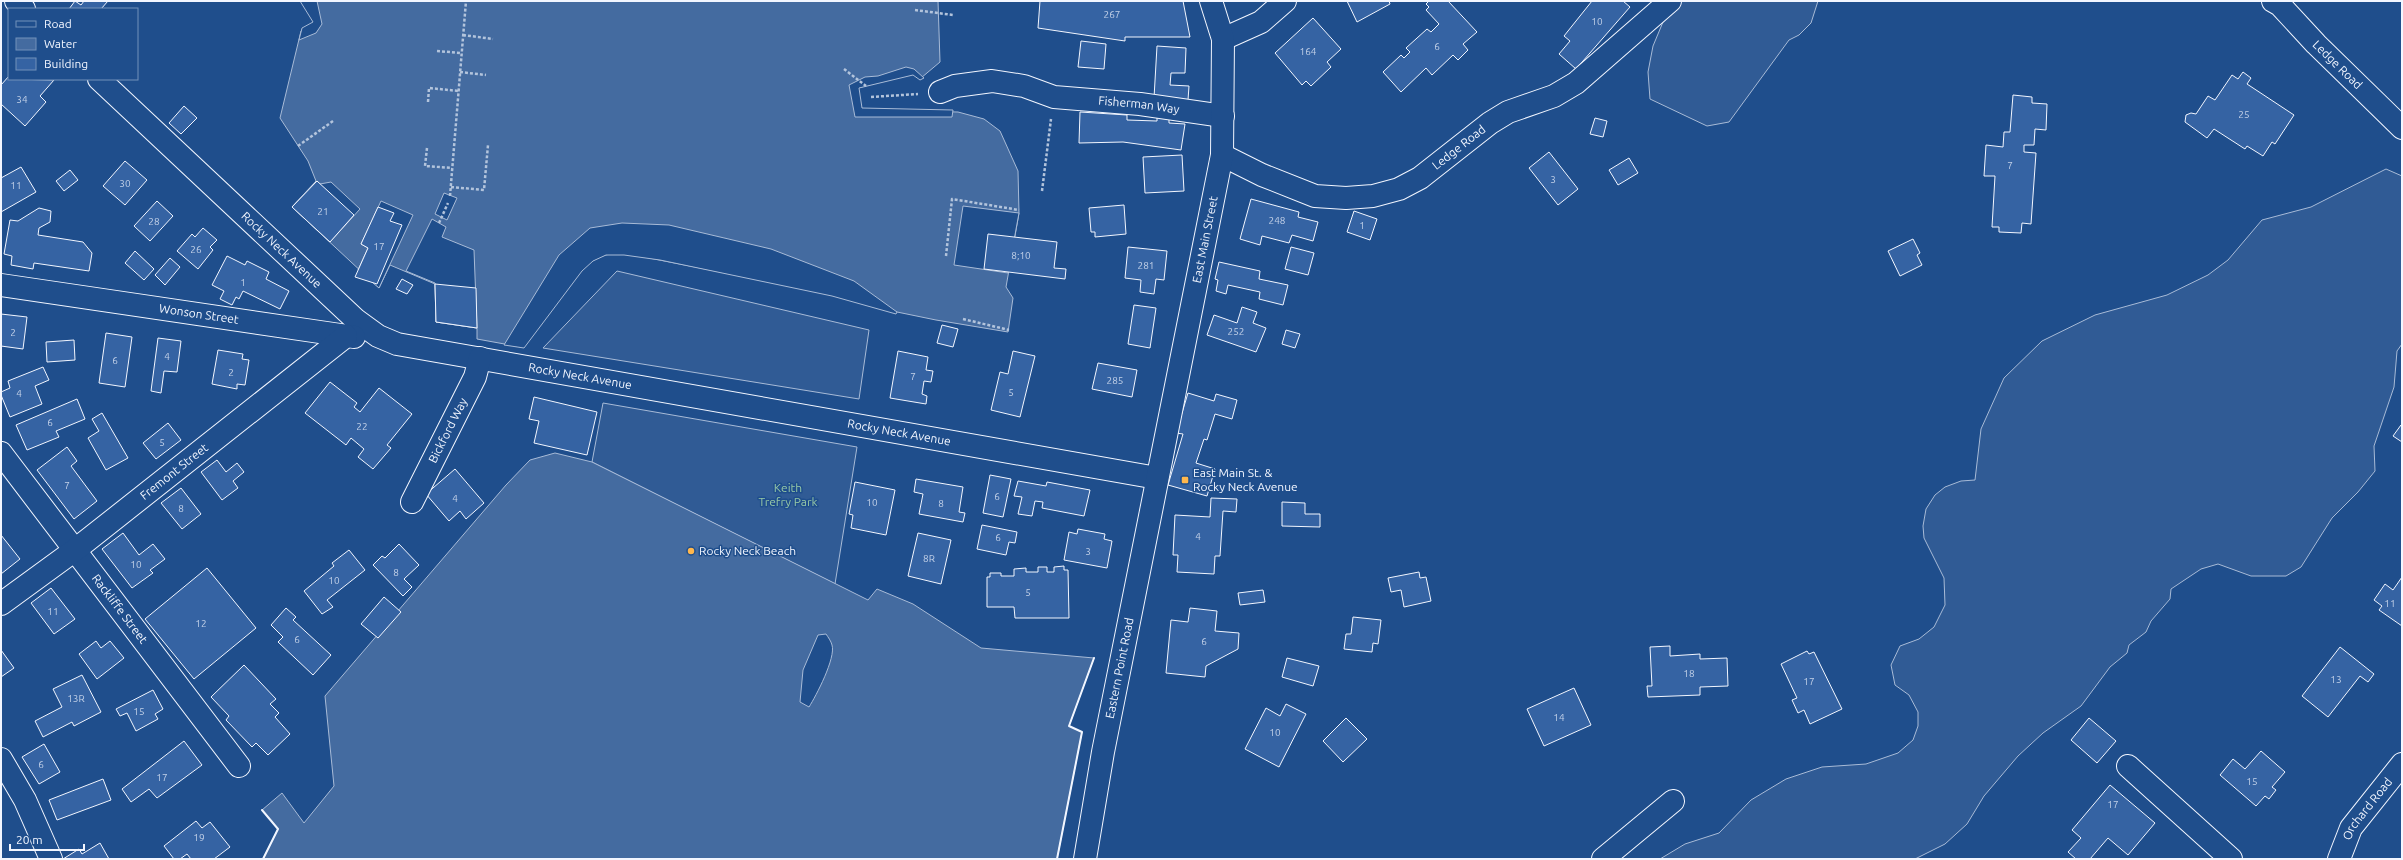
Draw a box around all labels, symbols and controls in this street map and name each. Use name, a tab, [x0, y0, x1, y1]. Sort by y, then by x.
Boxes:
legend	[8, 8, 138, 80]
house number: 267	[1104, 9, 1120, 20]
house number: 10	[1591, 16, 1603, 27]
text: Road	[44, 17, 72, 30]
text: Water	[44, 37, 77, 50]
street label: Ledge Road	[2310, 38, 2365, 91]
house number: 6	[1434, 41, 1440, 52]
house number: 164	[1300, 46, 1317, 57]
text: Building	[44, 57, 88, 70]
house number: 34	[16, 94, 28, 105]
street label: Fisherman Way	[1098, 94, 1180, 116]
house number: 25	[2238, 109, 2250, 120]
street label: Ledge Road	[1430, 122, 1488, 172]
house number: 7	[2007, 160, 2013, 171]
house number: 3	[1550, 174, 1556, 185]
house number: 30	[119, 178, 131, 189]
house number: 11	[10, 180, 22, 191]
street label: East Main Street	[1190, 195, 1220, 284]
house number: 21	[317, 206, 329, 217]
street label: Rocky Neck Avenue	[239, 209, 324, 290]
house number: 248	[1269, 215, 1286, 226]
house number: 28	[148, 216, 160, 227]
house number: 1	[1359, 220, 1365, 231]
house number: 17	[373, 241, 385, 252]
house number: 26	[190, 244, 202, 255]
house number: 8;10	[1011, 250, 1031, 261]
house number: 281	[1138, 260, 1154, 271]
house number: 1	[240, 277, 246, 288]
street label: Wonson Street	[158, 301, 240, 326]
house number: 252	[1228, 326, 1244, 337]
house number: 2	[10, 327, 16, 338]
house number: 4	[164, 351, 170, 362]
house number: 6	[112, 355, 118, 366]
street label: Rocky Neck Avenue	[527, 360, 633, 391]
house number: 2	[228, 367, 234, 378]
house number: 7	[910, 371, 916, 382]
house number: 285	[1107, 375, 1123, 386]
house number: 5	[1008, 387, 1014, 398]
house number: 4	[16, 388, 22, 399]
street label: Bickford Way	[426, 396, 469, 465]
house number: 6	[47, 417, 53, 428]
street label: Rocky Neck Avenue	[846, 417, 952, 448]
house number: 22	[356, 421, 368, 432]
house number: 5	[159, 437, 165, 448]
street label: Fremont Street	[137, 440, 211, 502]
place label: East Main St. & Rocky Neck Avenue	[1193, 466, 1298, 493]
marker: East Main St. & Rocky Neck Avenue	[1180, 475, 1190, 485]
house number: 7	[64, 480, 70, 491]
park label: Keith Trefry Park	[758, 481, 818, 508]
house number: 6	[994, 491, 1000, 502]
house number: 4	[452, 493, 458, 504]
house number: 10	[866, 497, 878, 508]
house number: 8	[938, 498, 944, 509]
house number: 8	[178, 503, 184, 514]
house number: 4	[1195, 531, 1201, 542]
house number: 6	[995, 532, 1001, 543]
place label: Rocky Neck Beach	[699, 544, 796, 557]
marker: Rocky Neck Beach	[686, 546, 696, 556]
house number: 3	[1085, 546, 1091, 557]
house number: 8R	[923, 553, 935, 564]
house number: 10	[130, 559, 142, 570]
house number: 8	[393, 567, 399, 578]
street label: Rackliffe Street	[90, 572, 151, 646]
house number: 10	[328, 575, 340, 586]
house number: 5	[1025, 587, 1031, 598]
house number: 11	[2384, 598, 2396, 609]
house number: 11	[47, 606, 59, 617]
street label: Eastern Point Road	[1103, 616, 1136, 720]
house number: 12	[195, 618, 207, 629]
house number: 6	[294, 634, 300, 645]
house number: 6	[1201, 636, 1207, 647]
house number: 18	[1683, 668, 1695, 679]
house number: 13	[2330, 674, 2342, 685]
house number: 17	[1803, 676, 1815, 687]
house number: 13R	[67, 693, 85, 704]
house number: 15	[133, 706, 145, 717]
house number: 14	[1553, 712, 1565, 723]
house number: 10	[1269, 727, 1281, 738]
house number: 6	[38, 759, 44, 770]
house number: 17	[156, 772, 168, 783]
street label: Orchard Road	[2340, 775, 2394, 842]
house number: 15	[2246, 776, 2258, 787]
house number: 17	[2107, 799, 2119, 810]
scale bar	[10, 826, 84, 852]
house number: 19	[193, 832, 205, 843]
text: 20 m	[16, 833, 43, 846]

